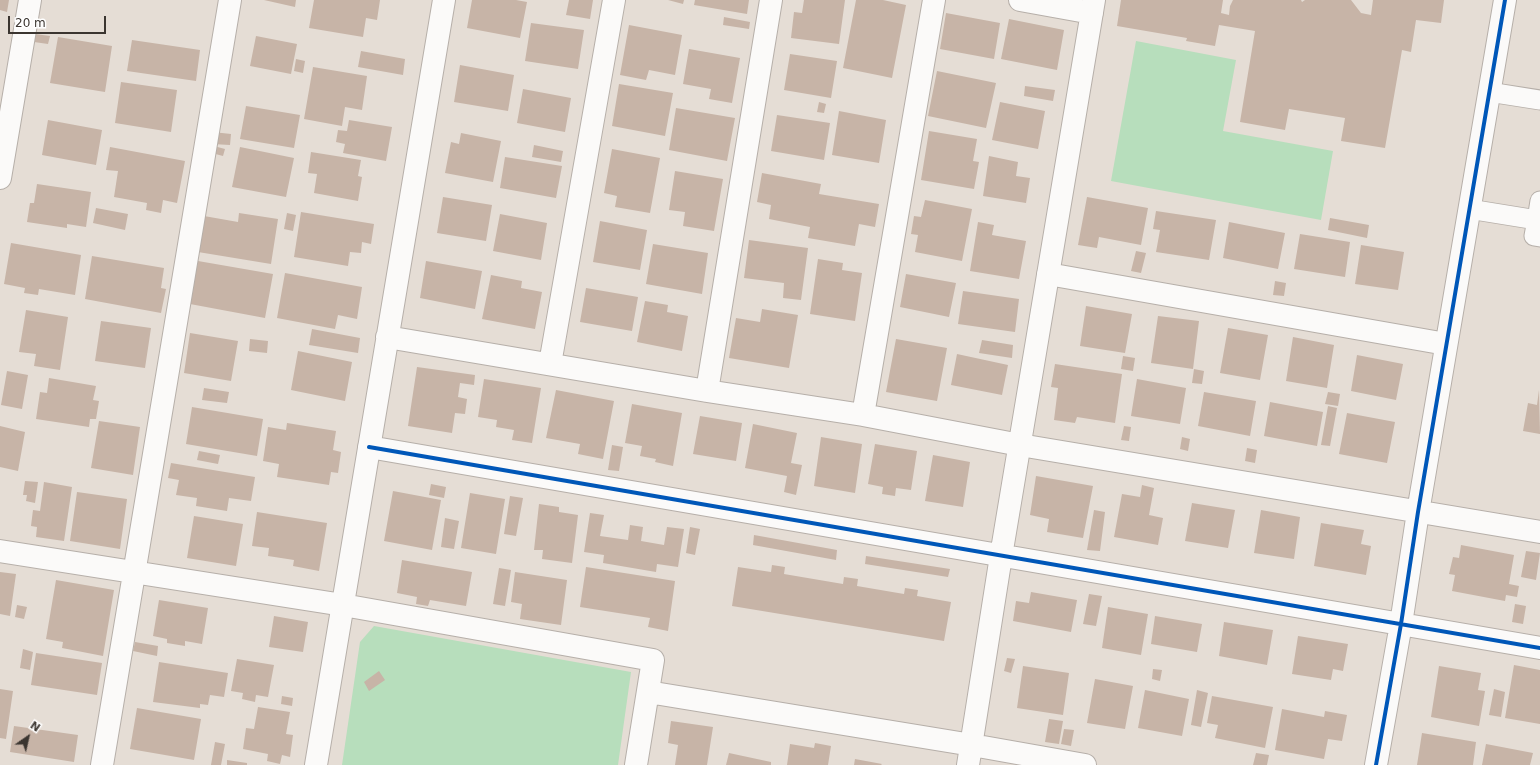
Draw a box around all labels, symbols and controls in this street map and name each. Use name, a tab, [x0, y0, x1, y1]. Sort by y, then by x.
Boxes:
scale bar	[10, 8, 108, 34]
text: 20 m	[15, 16, 46, 30]
north arrow	[8, 717, 48, 757]
text: N	[28, 719, 42, 735]

